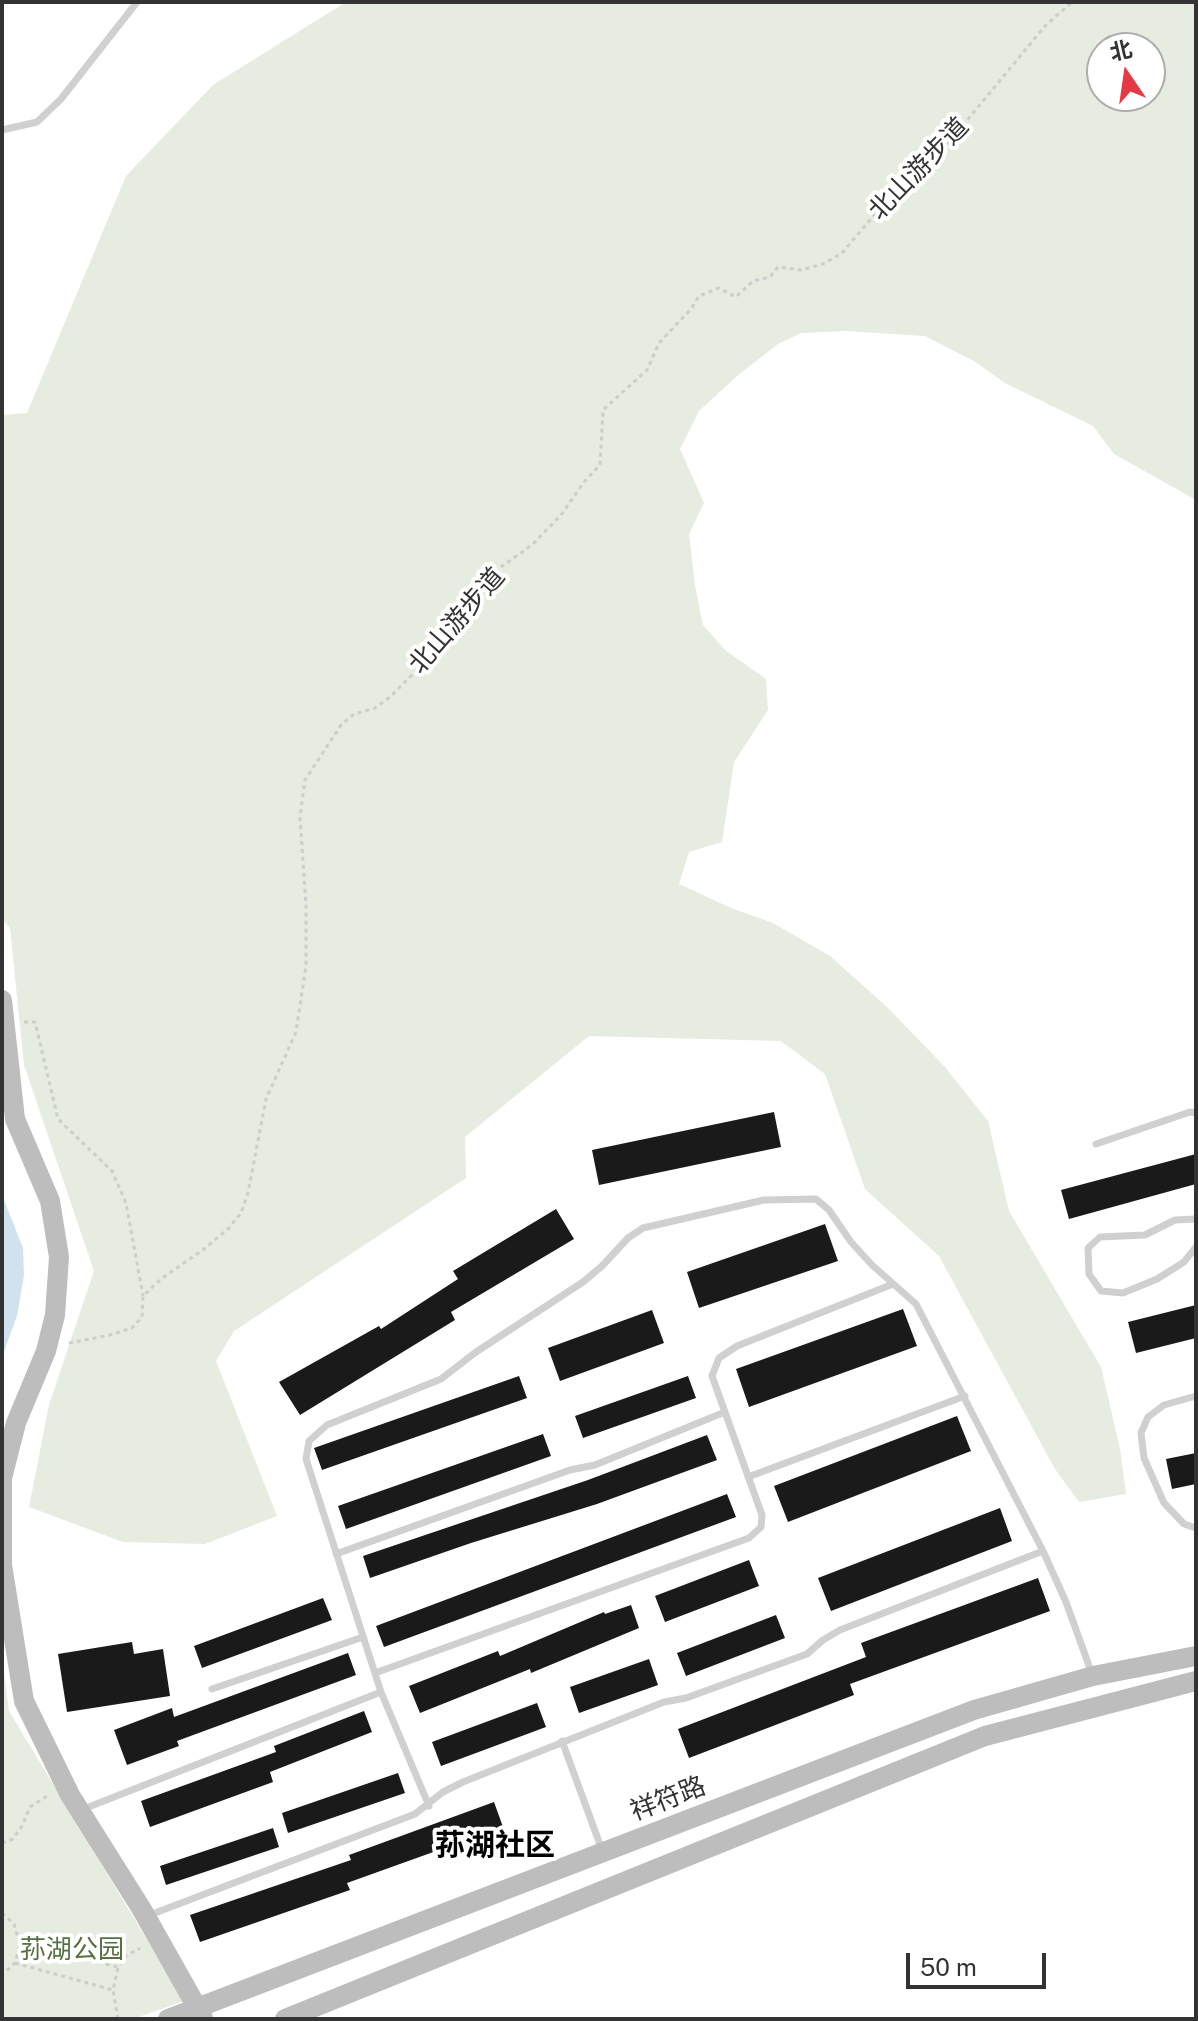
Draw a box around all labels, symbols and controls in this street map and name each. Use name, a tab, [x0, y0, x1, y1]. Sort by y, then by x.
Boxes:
north arrow	[1086, 32, 1166, 112]
text: 北	[1107, 35, 1135, 66]
street label: 北山游步道	[863, 111, 975, 227]
street label: 北山游步道	[403, 562, 511, 680]
street label: 祥符路	[626, 1770, 710, 1828]
district label: 荪湖社区	[435, 1828, 555, 1864]
park label: 荪湖公园	[20, 1934, 124, 1966]
scale bar	[910, 1937, 1050, 1987]
text: 50 m	[920, 1953, 977, 1981]

